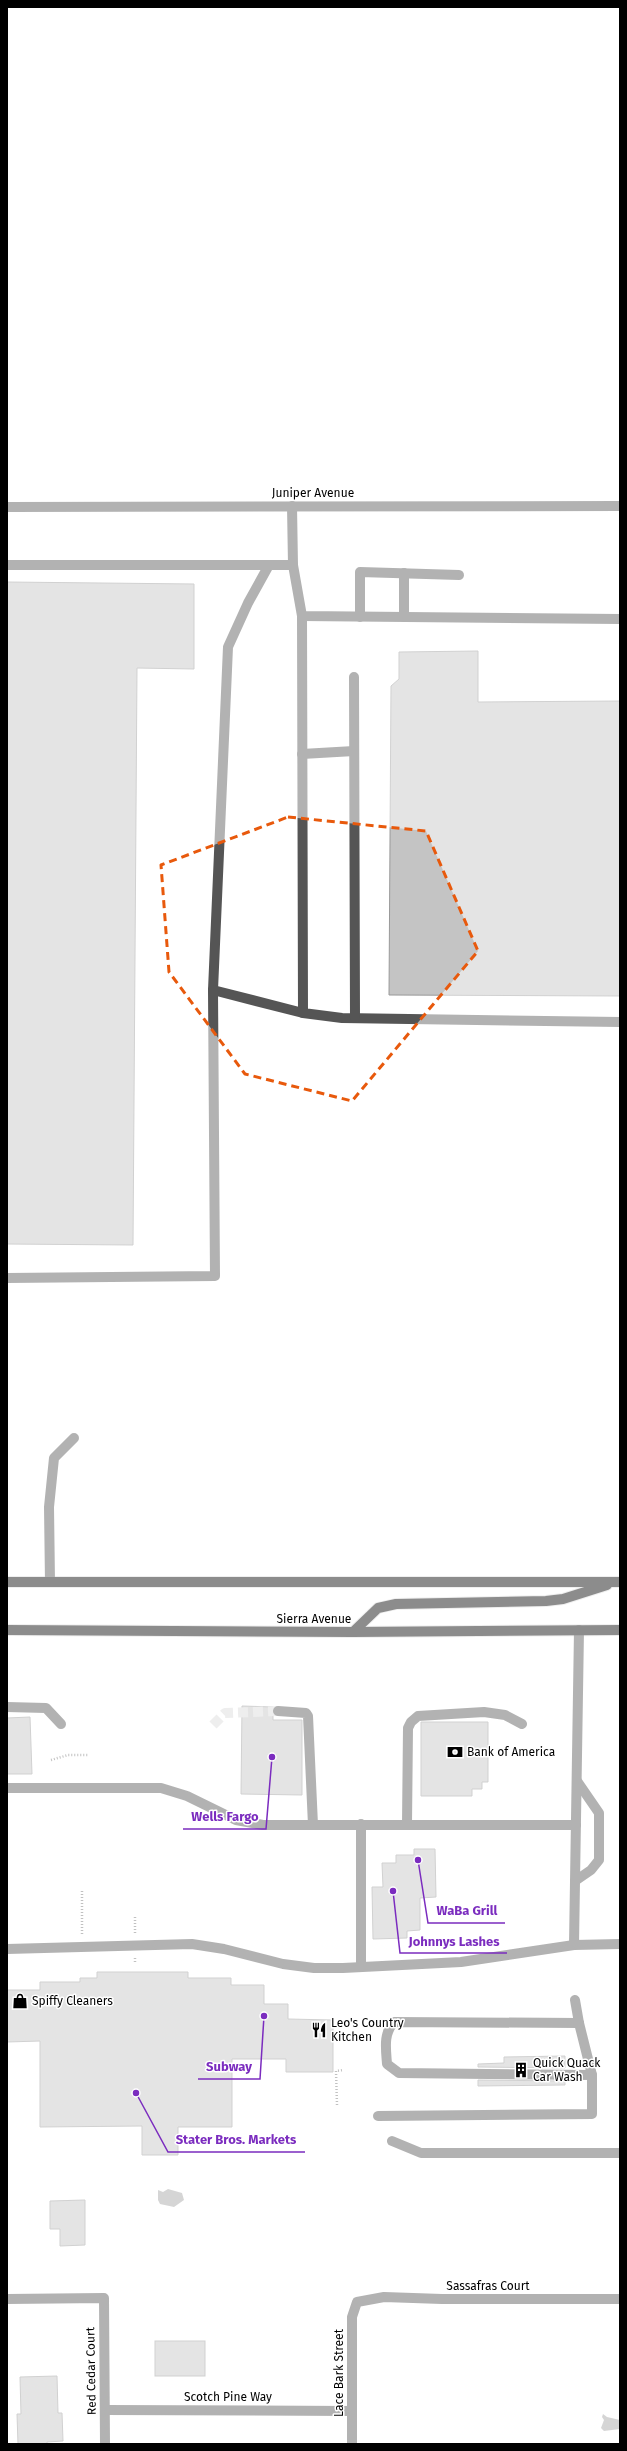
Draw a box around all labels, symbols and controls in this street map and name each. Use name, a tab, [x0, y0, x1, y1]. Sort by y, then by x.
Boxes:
street label: Juniper Avenue	[272, 486, 354, 500]
street label: Sierra Avenue	[277, 1612, 351, 1626]
bank icon: Bank of America	[446, 1743, 464, 1761]
place label: Bank of America	[467, 1745, 555, 1759]
callout: Wells Fargo	[183, 1804, 266, 1829]
text: Wells Fargo	[191, 1809, 259, 1824]
callout: WaBa Grill	[428, 1898, 505, 1923]
text: WaBa Grill	[437, 1903, 498, 1918]
callout: Johnnys Lashes	[400, 1928, 507, 1953]
text: Johnnys Lashes	[408, 1934, 500, 1949]
shop icon: Spiffy Cleaners	[11, 1992, 29, 2010]
place label: Spiffy Cleaners	[32, 1994, 113, 2008]
place label: Leo's Country Kitchen	[331, 2016, 404, 2044]
restaurant icon: Leo's Country Kitchen	[310, 2021, 328, 2039]
callout: Subway	[198, 2054, 260, 2079]
place label: Quick Quack Car Wash	[533, 2056, 601, 2084]
text: Subway	[206, 2059, 252, 2074]
building icon: Quick Quack Car Wash	[512, 2061, 530, 2079]
callout: Stater Bros. Markets	[168, 2127, 305, 2152]
text: Stater Bros. Markets	[176, 2132, 297, 2147]
street label: Sassafras Court	[446, 2279, 530, 2293]
street label: Red Cedar Court	[83, 2326, 99, 2415]
street label: Lace Bark Street	[332, 2328, 346, 2417]
street label: Scotch Pine Way	[184, 2390, 272, 2404]

